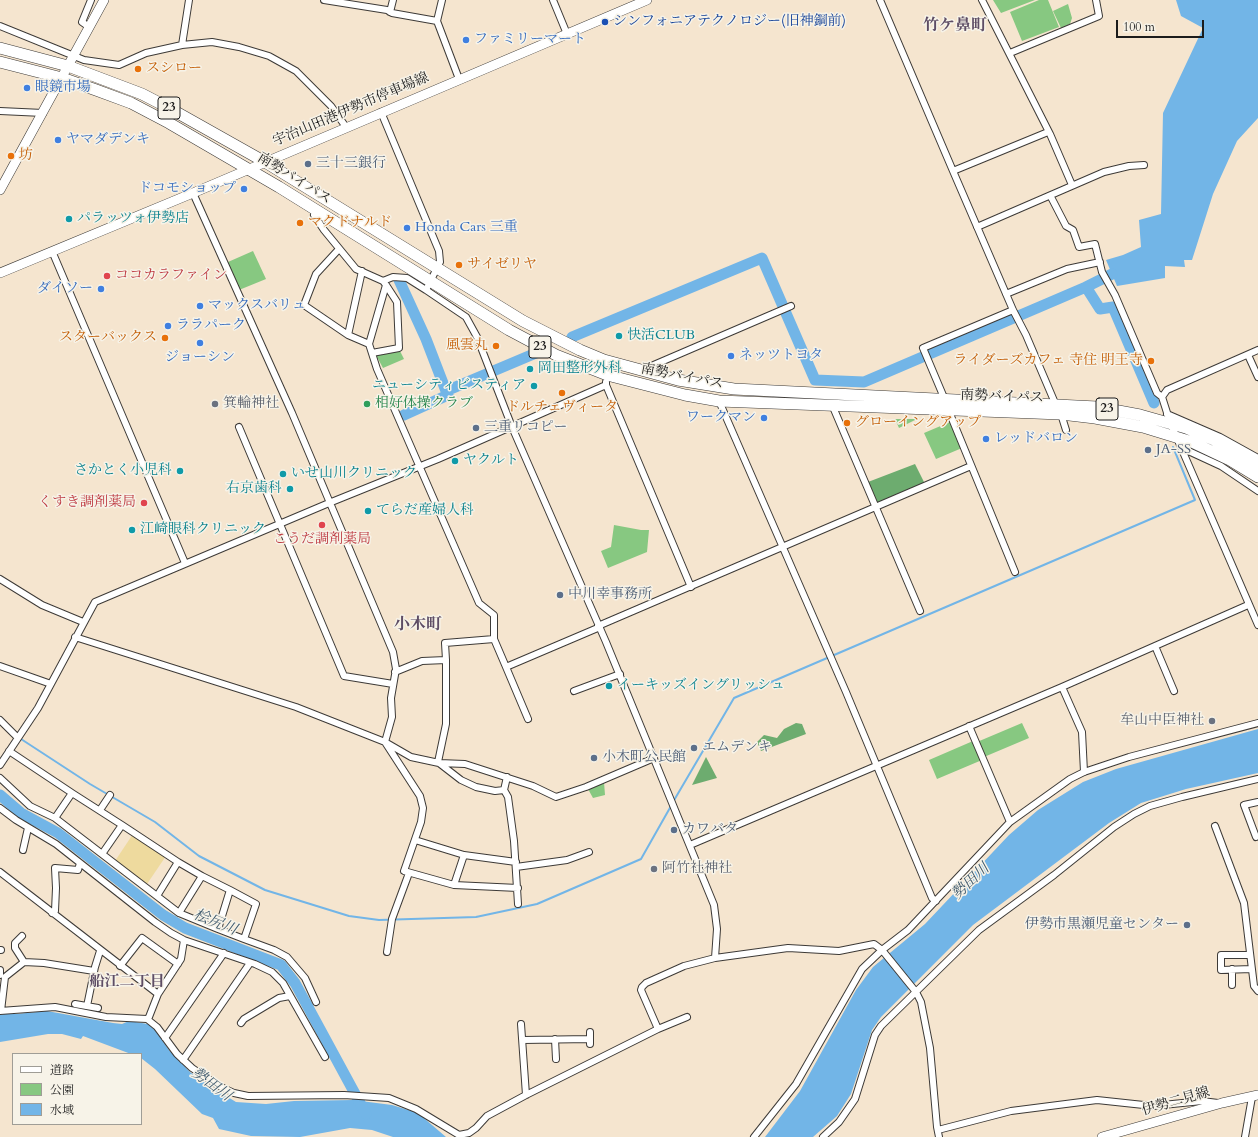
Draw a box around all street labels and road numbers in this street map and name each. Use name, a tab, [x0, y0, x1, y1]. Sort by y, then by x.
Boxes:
street label: 宇治山田港伊勢市停車場線	[270, 69, 432, 151]
road number: 23	[158, 97, 180, 119]
street label: 南勢バイパス	[254, 150, 334, 208]
road number: 23	[529, 336, 551, 358]
street label: 南勢バイパス	[639, 361, 725, 393]
street label: 南勢バイパス	[960, 387, 1044, 407]
road number: 23	[1096, 398, 1118, 420]
street label: 伊勢二見線	[1140, 1084, 1212, 1120]

